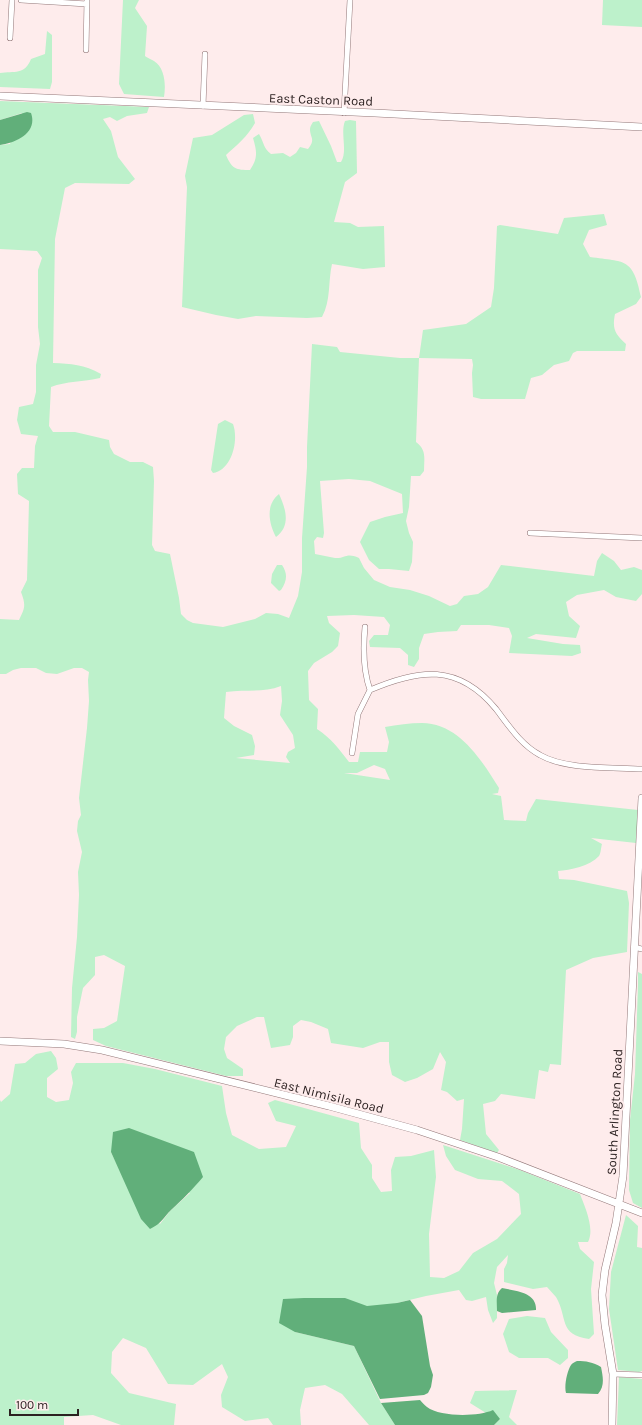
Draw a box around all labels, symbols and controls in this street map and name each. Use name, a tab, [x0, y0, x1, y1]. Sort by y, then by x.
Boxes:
street label: East Caston Road	[269, 90, 373, 109]
street label: South Arlington Road	[604, 1049, 625, 1176]
street label: East Nimisila Road	[272, 1075, 385, 1116]
scale bar	[10, 1391, 78, 1417]
text: 100 m	[16, 1398, 48, 1412]

